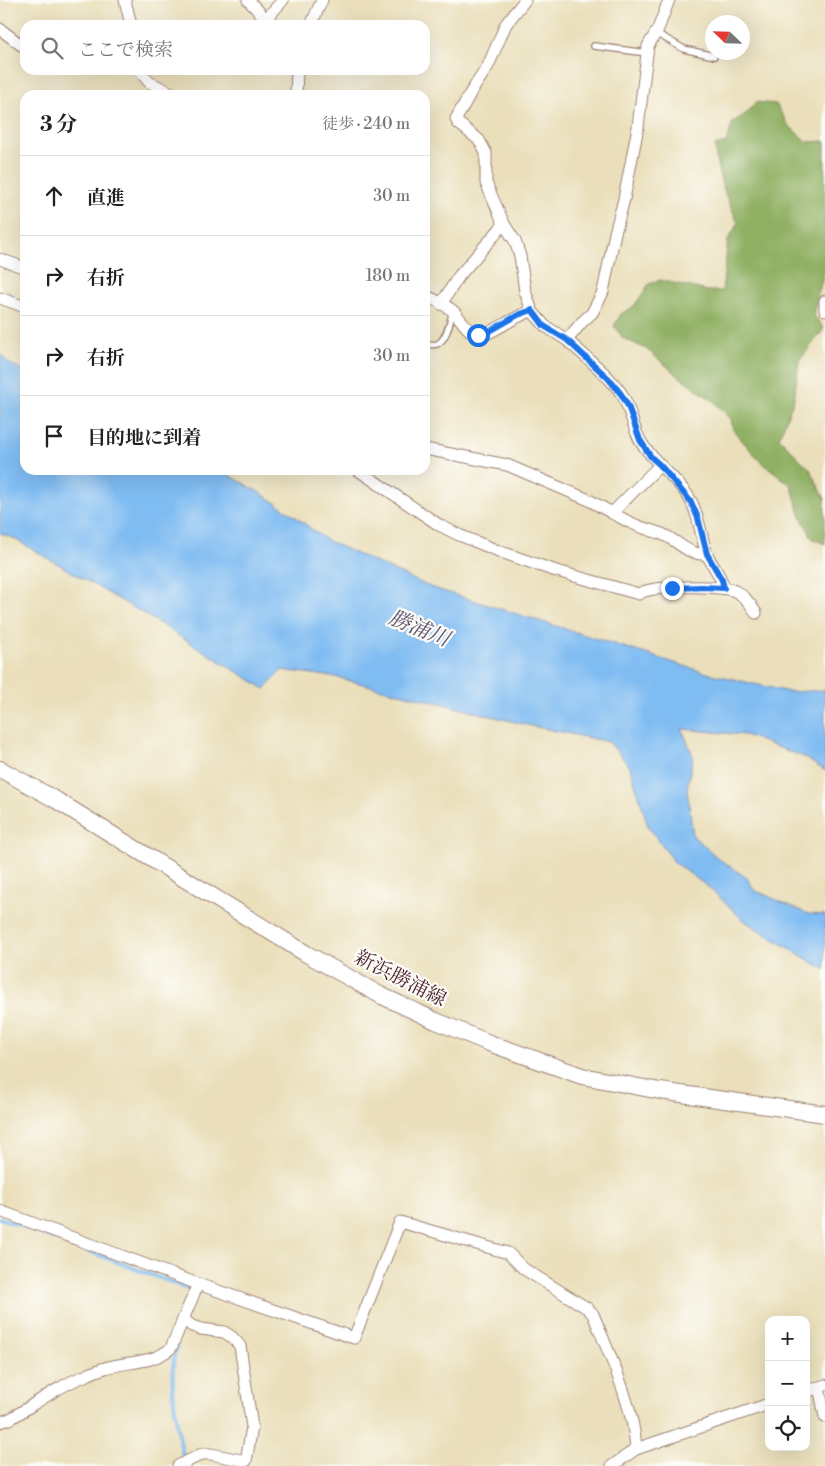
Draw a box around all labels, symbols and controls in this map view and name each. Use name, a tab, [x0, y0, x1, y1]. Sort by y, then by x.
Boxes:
north arrow	[705, 15, 750, 60]
search box	[20, 20, 430, 75]
icon: search	[38, 34, 66, 62]
text: ここで検索	[78, 38, 173, 62]
text: 3 分	[40, 112, 77, 138]
text: 徒歩 · 240 m	[322, 114, 410, 134]
icon: ahead	[40, 182, 68, 210]
text: 直進	[87, 186, 125, 210]
text: 30 m	[373, 186, 410, 206]
icon: right	[40, 262, 68, 290]
text: 右折	[87, 266, 125, 290]
text: 180 m	[366, 266, 410, 286]
route start	[467, 324, 490, 347]
icon: right	[40, 342, 68, 370]
text: 右折	[87, 346, 125, 370]
text: 30 m	[373, 346, 410, 366]
icon: arrive	[40, 422, 68, 450]
text: 目的地に到着	[87, 426, 201, 450]
route end	[661, 577, 684, 600]
water label: 勝浦川	[385, 605, 455, 654]
street label: 新浜勝浦線	[350, 945, 450, 1013]
map controls	[765, 1316, 810, 1451]
button: +	[765, 1316, 810, 1361]
button: −	[765, 1361, 810, 1406]
button: locate	[765, 1406, 810, 1451]

